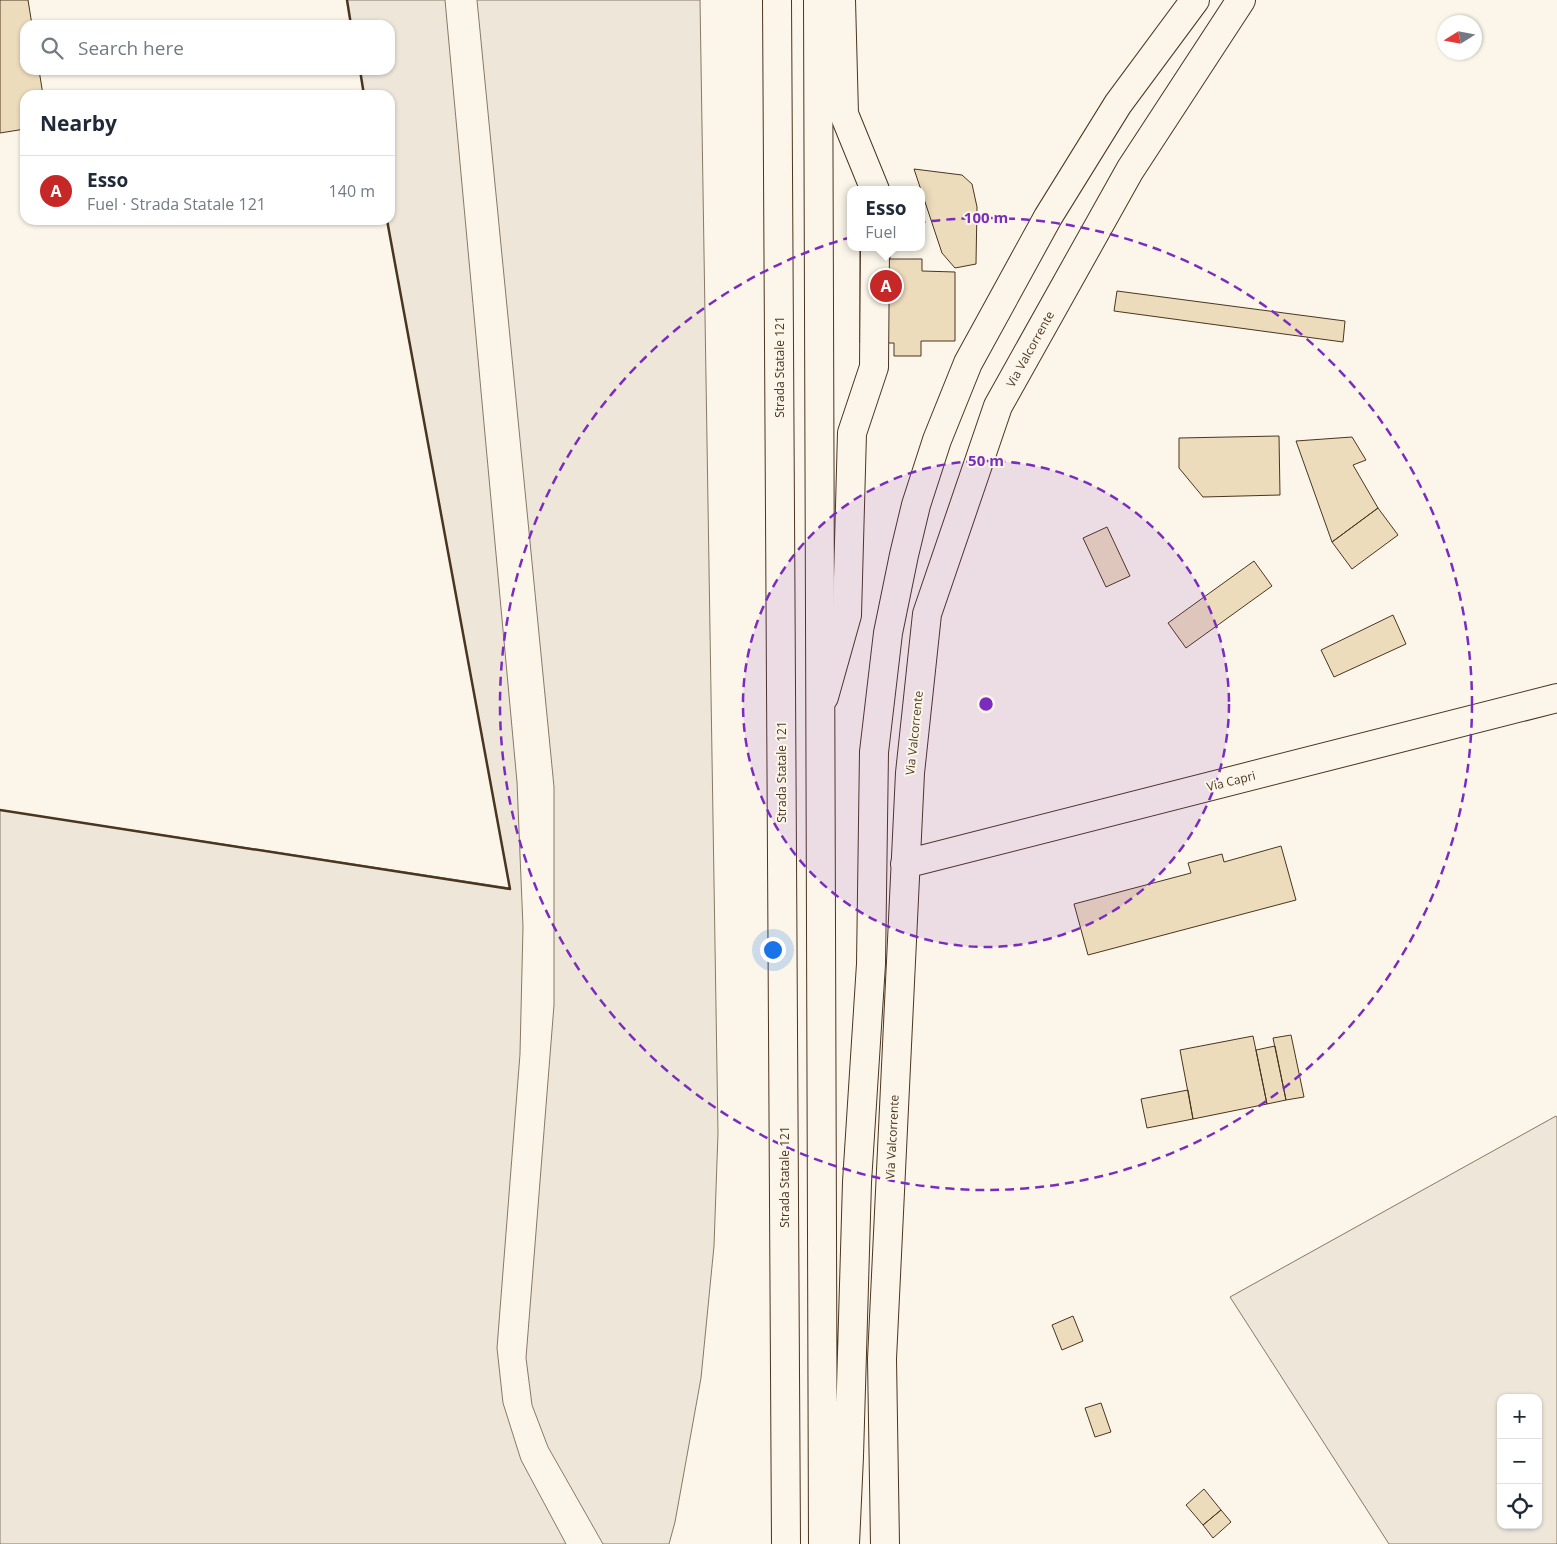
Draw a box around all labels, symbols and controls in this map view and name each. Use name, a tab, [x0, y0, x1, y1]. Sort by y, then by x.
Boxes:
north arrow	[1437, 15, 1482, 60]
search box	[20, 20, 395, 75]
icon: search	[38, 34, 66, 62]
text: Search here	[78, 35, 184, 61]
text: Nearby	[40, 109, 117, 137]
text: Esso	[87, 167, 128, 193]
text: A	[50, 180, 62, 202]
text: 140 m	[329, 180, 375, 202]
popup	[847, 186, 925, 251]
text: Fuel · Strada Statale 121	[87, 193, 266, 215]
text: Esso	[865, 195, 907, 221]
text: 100 m	[964, 207, 1008, 227]
text: Fuel	[865, 221, 896, 243]
pin: A	[870, 267, 902, 305]
street label: Via Valcorrente	[1002, 308, 1058, 390]
street label: Strada Statale 121	[771, 316, 788, 418]
text: 50 m	[968, 450, 1004, 470]
street label: Via Valcorrente	[901, 690, 927, 776]
centre of rings	[977, 695, 995, 713]
street label: Strada Statale 121	[773, 721, 790, 823]
street label: Via Capri	[1205, 767, 1257, 795]
your location	[760, 937, 786, 963]
street label: Via Valcorrente	[881, 1094, 903, 1180]
street label: Strada Statale 121	[776, 1126, 793, 1228]
map controls	[1497, 1394, 1542, 1529]
button: +	[1497, 1394, 1542, 1439]
button: −	[1497, 1439, 1542, 1484]
button: locate	[1497, 1484, 1542, 1529]

